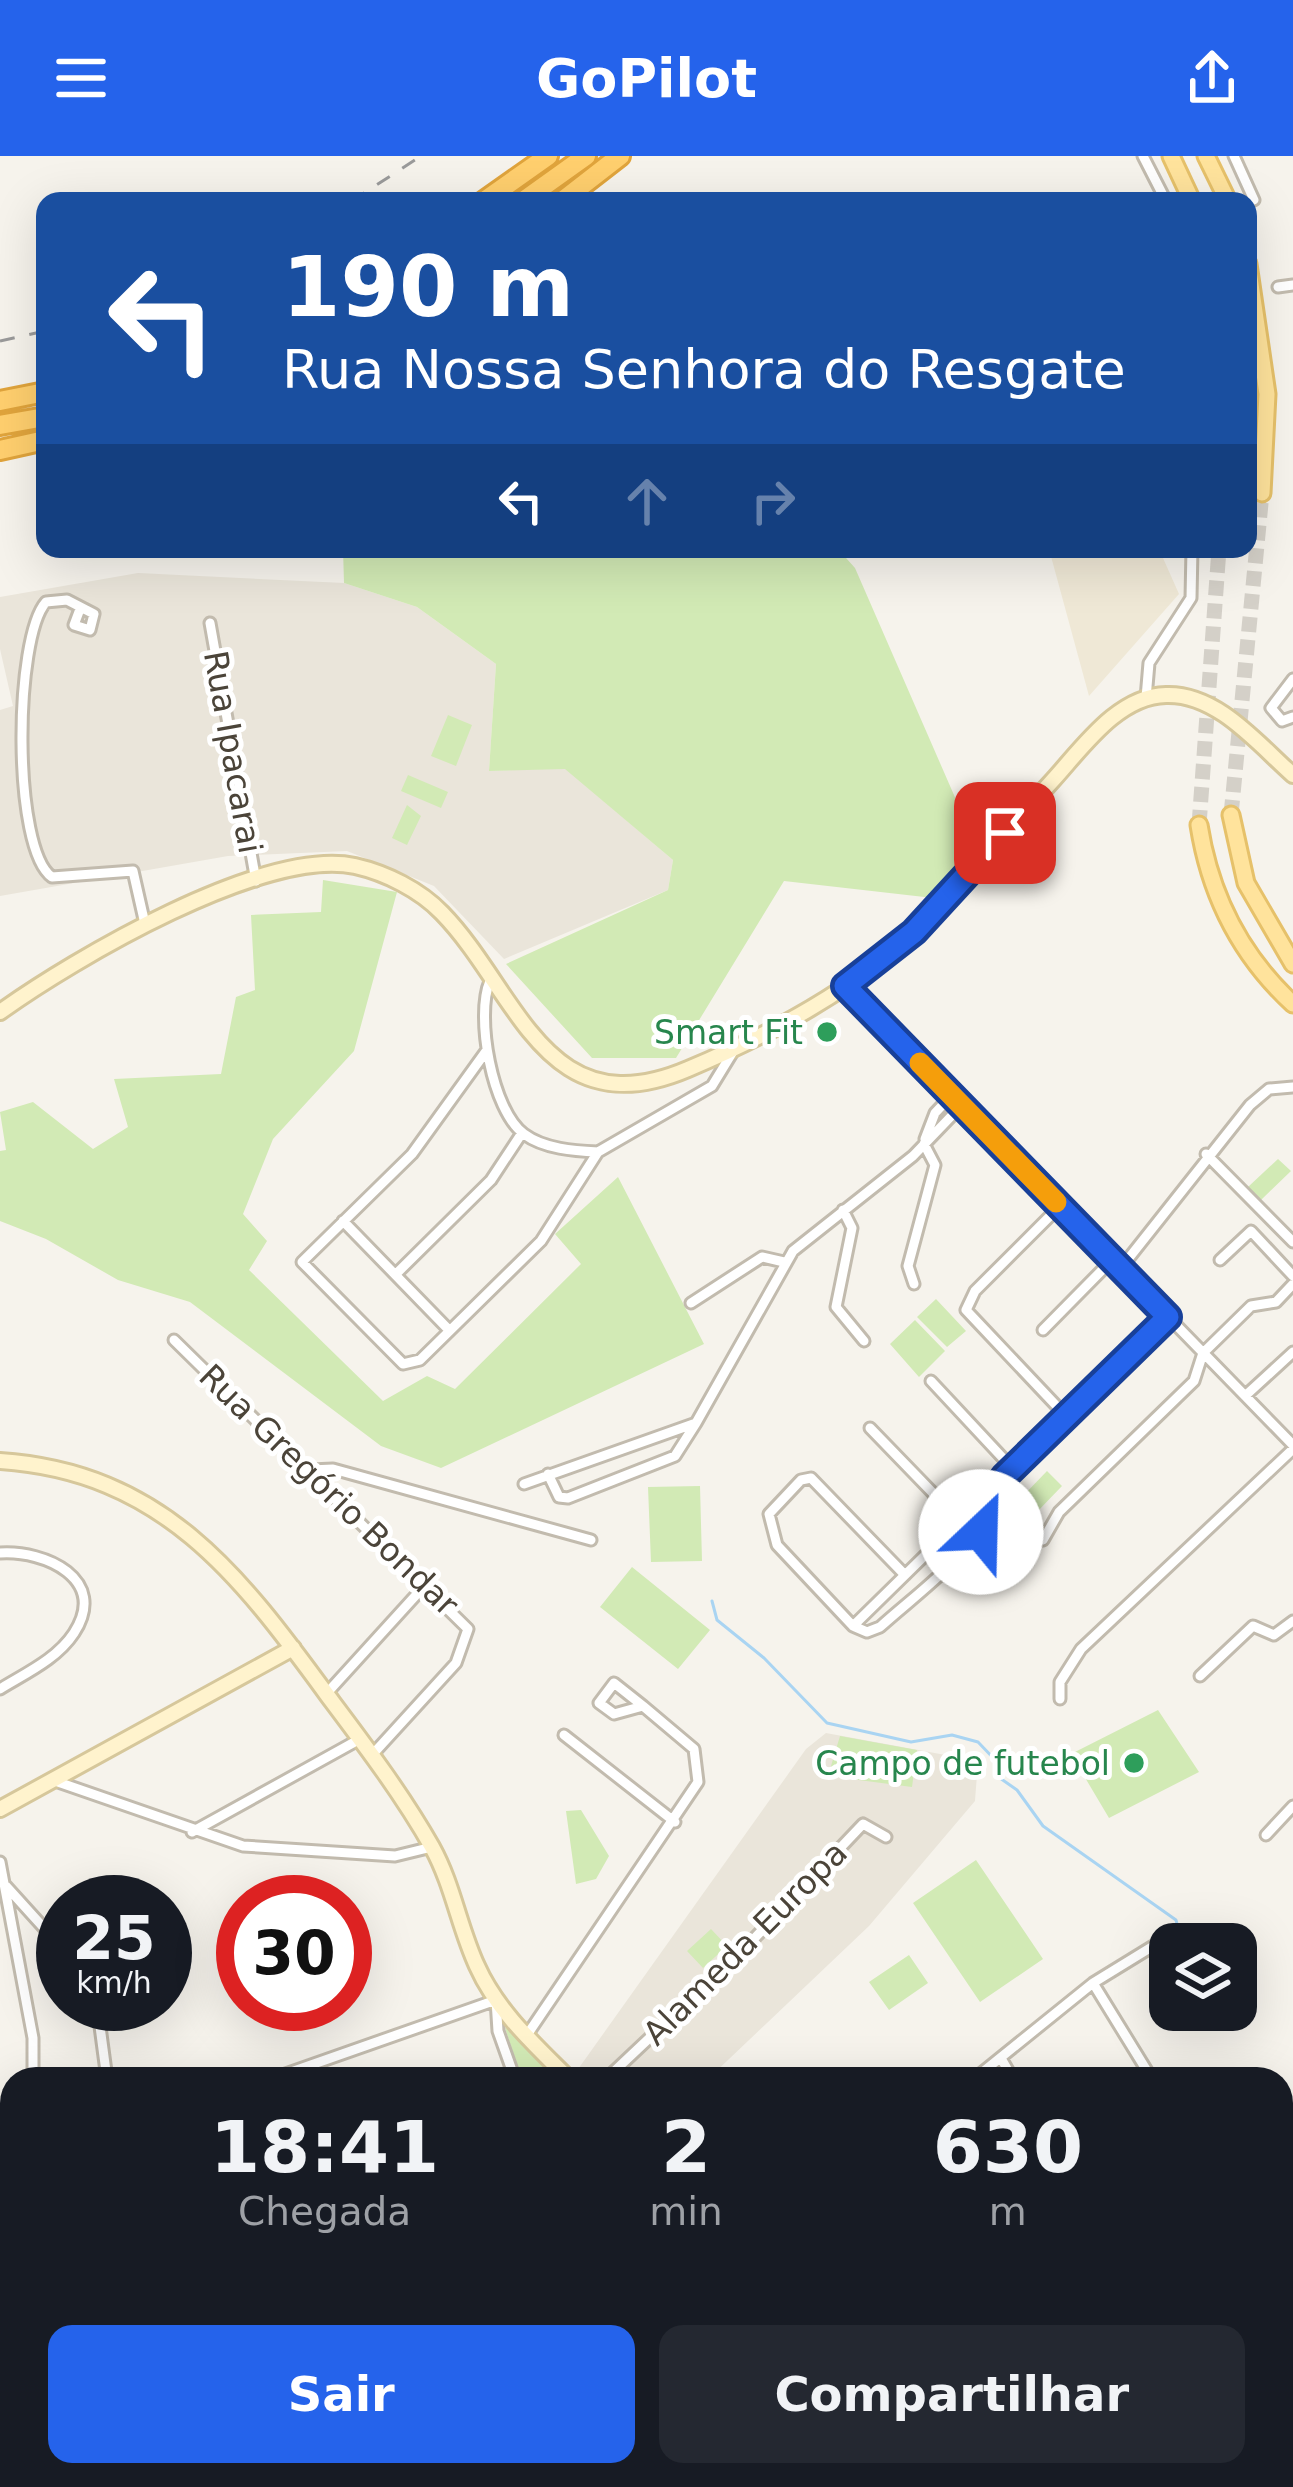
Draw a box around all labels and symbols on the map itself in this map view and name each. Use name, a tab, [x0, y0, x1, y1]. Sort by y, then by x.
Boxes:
street label: Rua Ipacarai	[196, 648, 270, 856]
pin	[954, 782, 1056, 884]
place label: Smart Fit	[654, 1013, 803, 1052]
marker: Smart Fit	[814, 1019, 840, 1045]
street label: Rua Gregório Bondar	[191, 1356, 467, 1624]
position arrow	[918, 1469, 1044, 1595]
place label: Campo de futebol	[815, 1744, 1110, 1783]
marker: Campo de futebol	[1121, 1750, 1147, 1776]
street label: Alameda Europa	[635, 1833, 855, 2053]
speed limit sign: 30	[216, 1875, 372, 2031]

